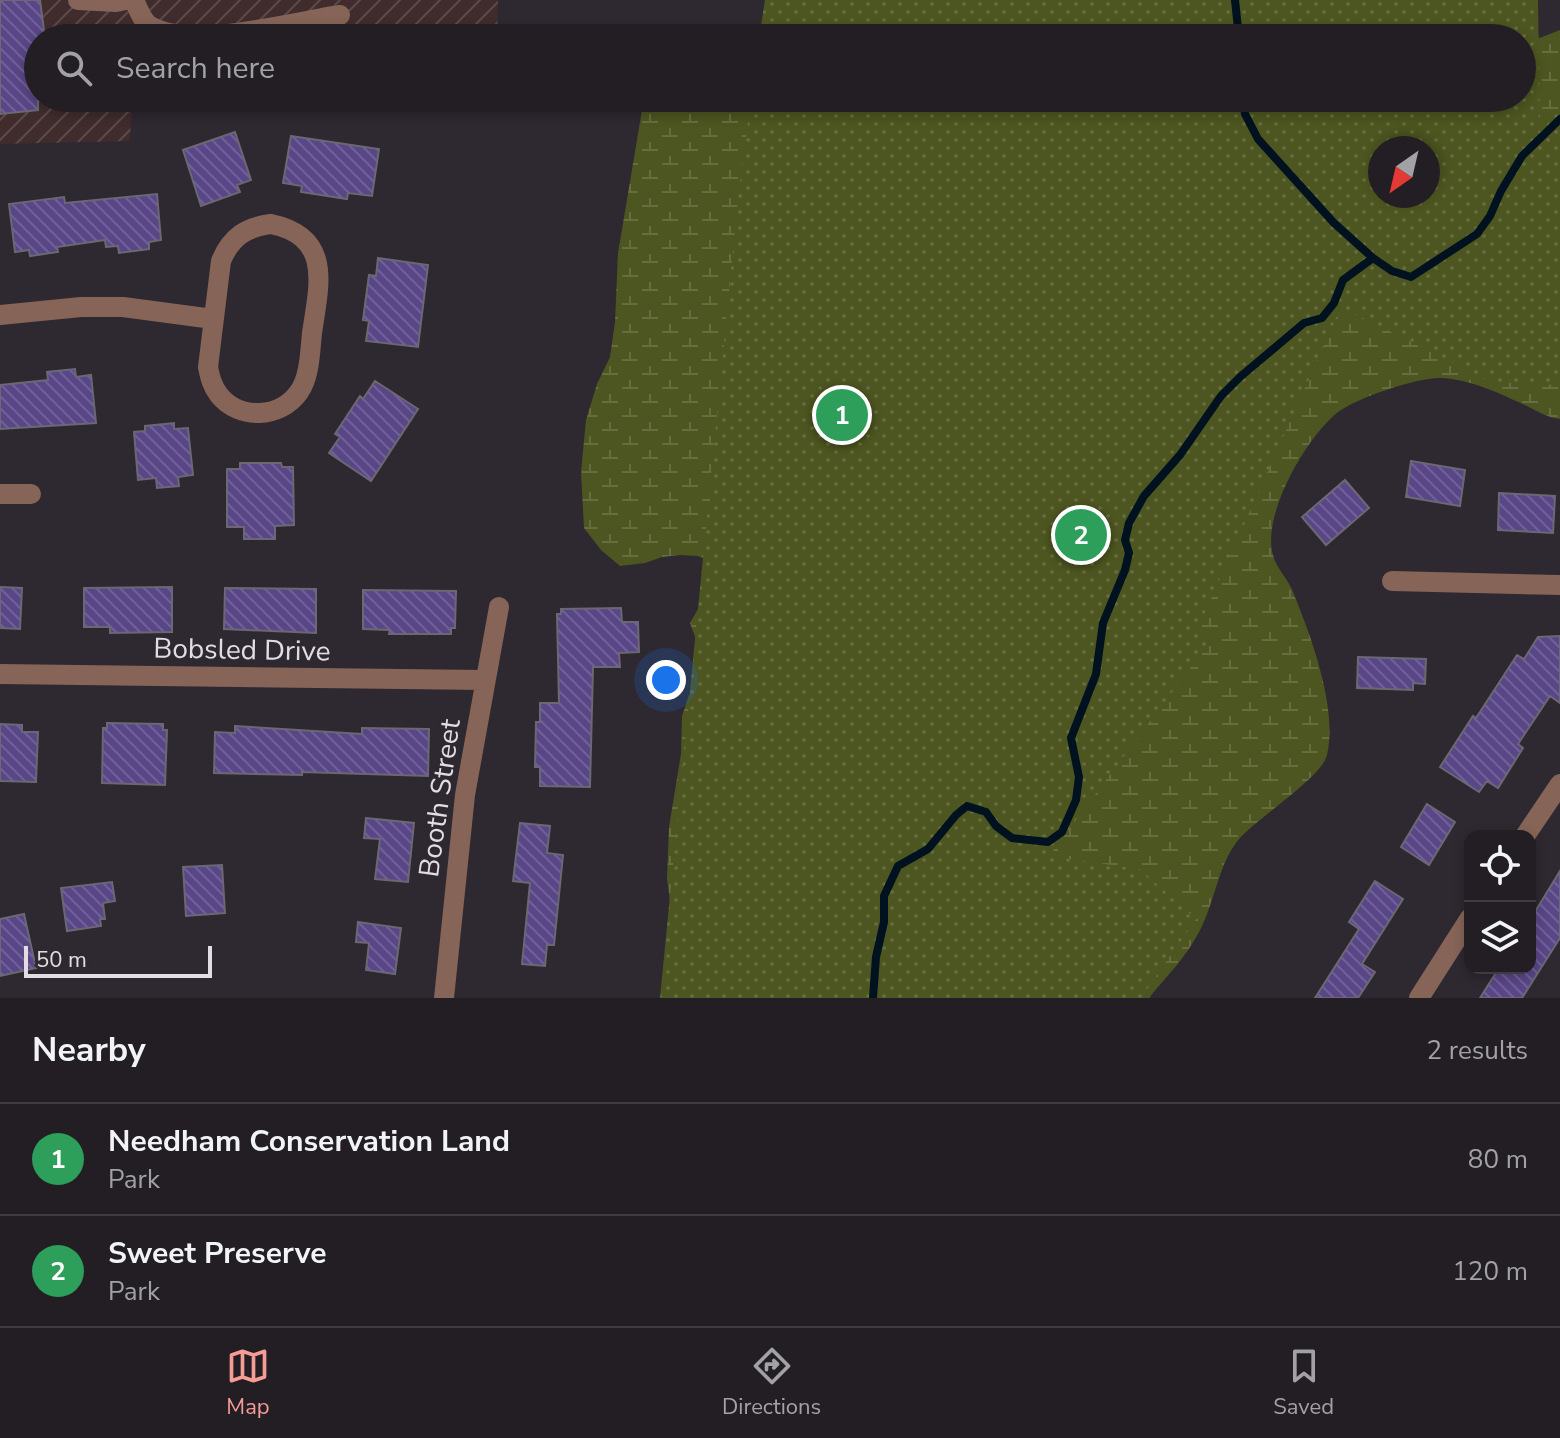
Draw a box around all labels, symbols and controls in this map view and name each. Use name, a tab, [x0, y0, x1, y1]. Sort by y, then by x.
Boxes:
search box	[24, 24, 1536, 112]
icon: search	[52, 46, 96, 90]
text: Search here	[116, 48, 275, 89]
north arrow	[1368, 136, 1440, 208]
pin: 1	[816, 385, 868, 445]
pin: 2	[1055, 505, 1107, 565]
street label: Bobsled Drive	[153, 629, 331, 671]
your location	[646, 660, 686, 700]
street label: Booth Street	[410, 716, 470, 880]
map controls	[1464, 830, 1536, 974]
button: locate	[1464, 830, 1536, 902]
button: layers	[1464, 902, 1536, 974]
scale bar	[24, 942, 212, 978]
text: 50 m	[36, 945, 87, 975]
text: Nearby	[32, 1027, 146, 1073]
text: 2 results	[1427, 1033, 1528, 1068]
text: Needham Conservation Land	[108, 1121, 510, 1162]
text: 1	[50, 1142, 66, 1177]
text: 80 m	[1468, 1142, 1528, 1177]
text: Park	[108, 1162, 160, 1197]
text: Sweet Preserve	[108, 1233, 326, 1274]
text: 2	[50, 1254, 66, 1289]
text: 120 m	[1452, 1254, 1528, 1289]
text: Park	[108, 1274, 160, 1309]
tab: Map	[226, 1344, 270, 1422]
tab: Directions	[722, 1344, 821, 1422]
tab: Saved	[1273, 1344, 1334, 1422]

